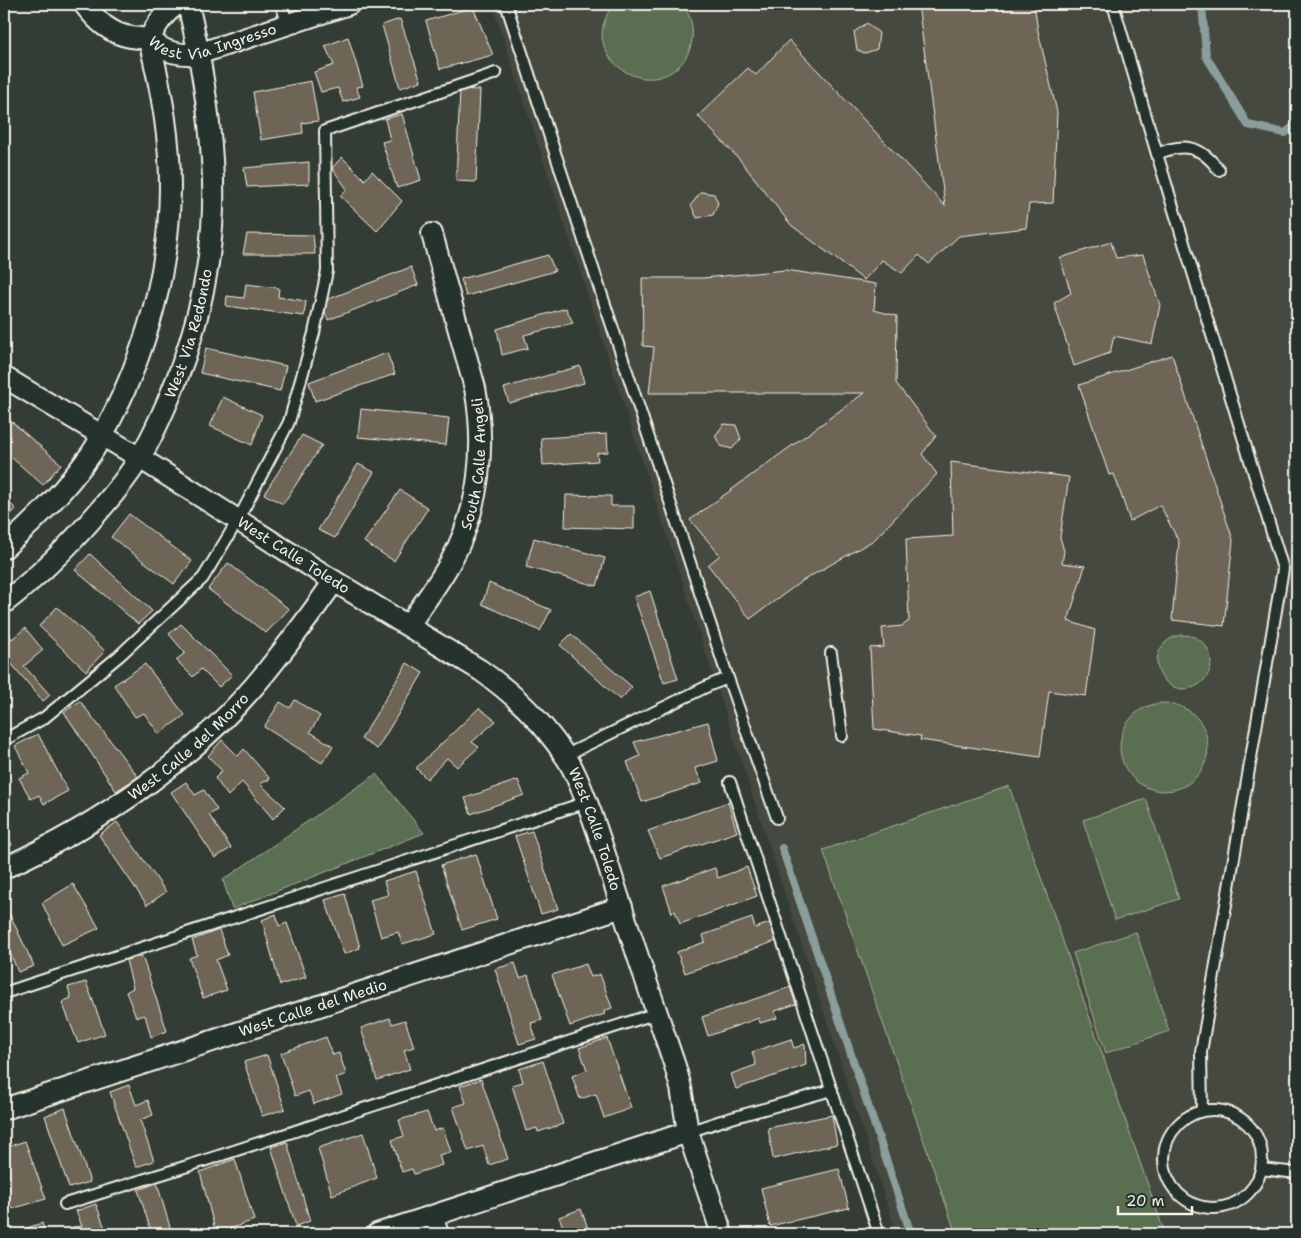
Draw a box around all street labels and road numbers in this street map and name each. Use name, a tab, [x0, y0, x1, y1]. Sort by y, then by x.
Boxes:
street label: West Via Ingresso	[144, 19, 279, 64]
street label: West Via Redondo	[160, 267, 217, 401]
street label: South Calle Angeli	[456, 396, 490, 533]
street label: West Calle Toledo	[233, 512, 354, 598]
street label: West Calle del Morro	[124, 689, 253, 805]
street label: West Calle Toledo	[564, 764, 626, 893]
street label: West Calle del Medio	[236, 975, 389, 1042]

